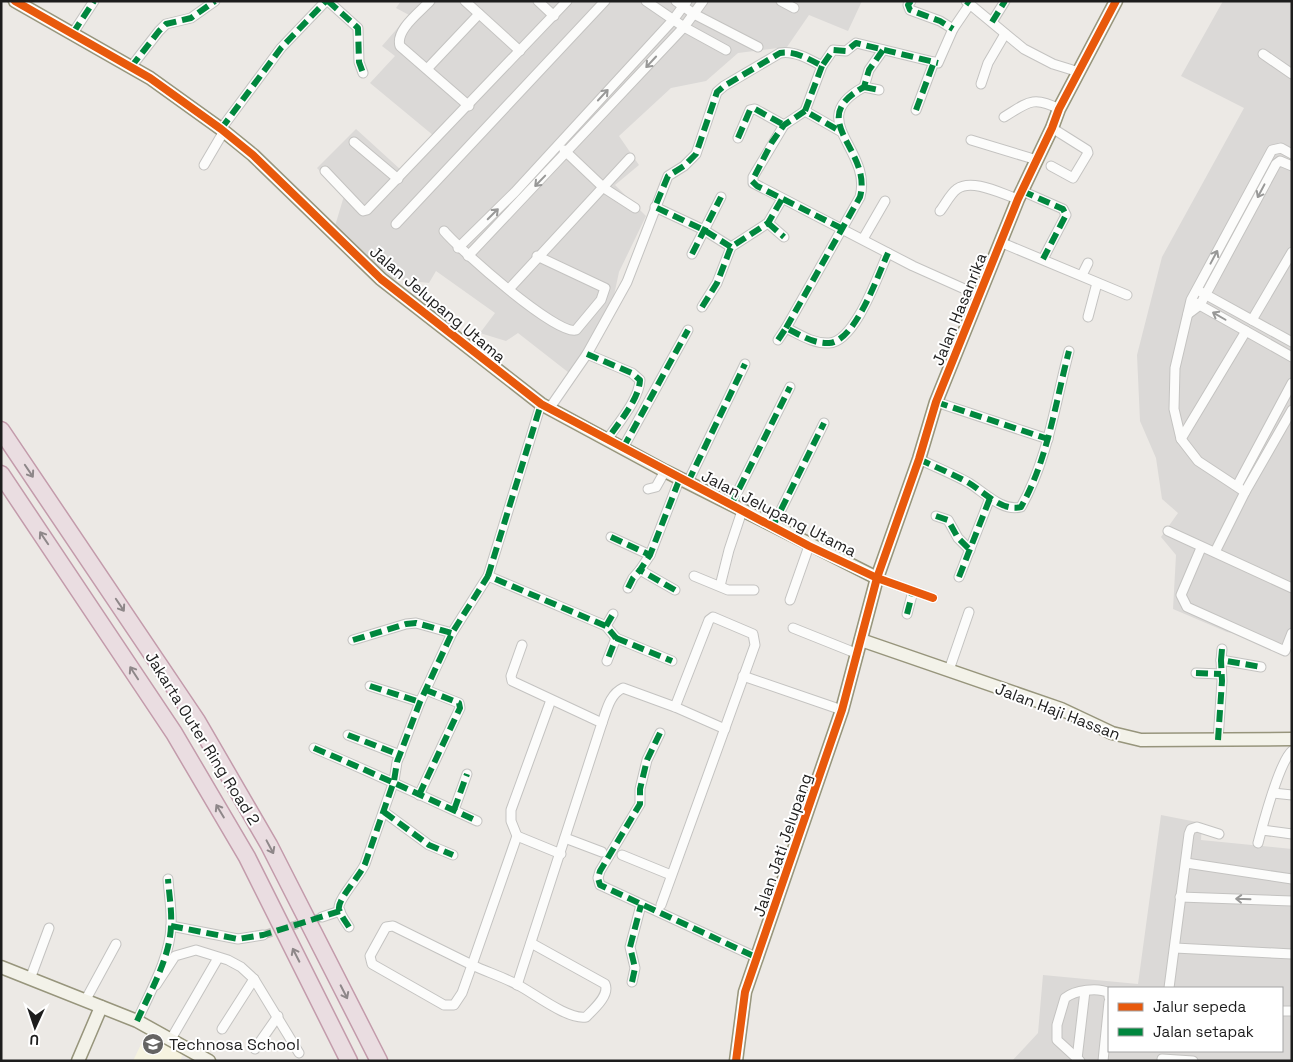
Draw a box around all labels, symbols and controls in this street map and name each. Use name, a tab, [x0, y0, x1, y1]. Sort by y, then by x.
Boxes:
one-way arrow	[645, 56, 656, 69]
one-way arrow	[598, 89, 609, 102]
one-way arrow	[534, 175, 546, 188]
one-way arrow	[1256, 184, 1266, 199]
one-way arrow	[487, 208, 499, 220]
street label: Jalan Jelupang Utama	[365, 241, 510, 368]
street label: Jalan Hasanrika	[927, 250, 992, 369]
one-way arrow	[1210, 250, 1219, 265]
one-way arrow	[1212, 311, 1227, 320]
one-way arrow	[24, 463, 34, 477]
street label: Jalan Jelupang Utama	[698, 465, 860, 562]
one-way arrow	[39, 531, 49, 545]
one-way arrow	[115, 598, 125, 612]
street label: Jakarta Outer Ring Road 2	[140, 647, 265, 829]
one-way arrow	[129, 666, 139, 680]
street label: Jalan Haji Hassan	[992, 678, 1123, 745]
street label: Jalan Jati Jelupang	[748, 771, 817, 920]
one-way arrow	[214, 805, 224, 819]
one-way arrow	[265, 840, 275, 855]
one-way arrow	[1235, 894, 1252, 904]
one-way arrow	[291, 947, 301, 962]
one-way arrow	[340, 984, 349, 999]
legend	[1108, 987, 1283, 1052]
text: Jalur sepeda	[1153, 997, 1247, 1016]
north arrow	[10, 1002, 60, 1052]
text: Jalan setapak	[1153, 1022, 1254, 1041]
text: U	[29, 1031, 39, 1049]
school or university icon: Technosa School	[141, 1032, 165, 1056]
place label: Technosa School	[169, 1034, 300, 1055]

